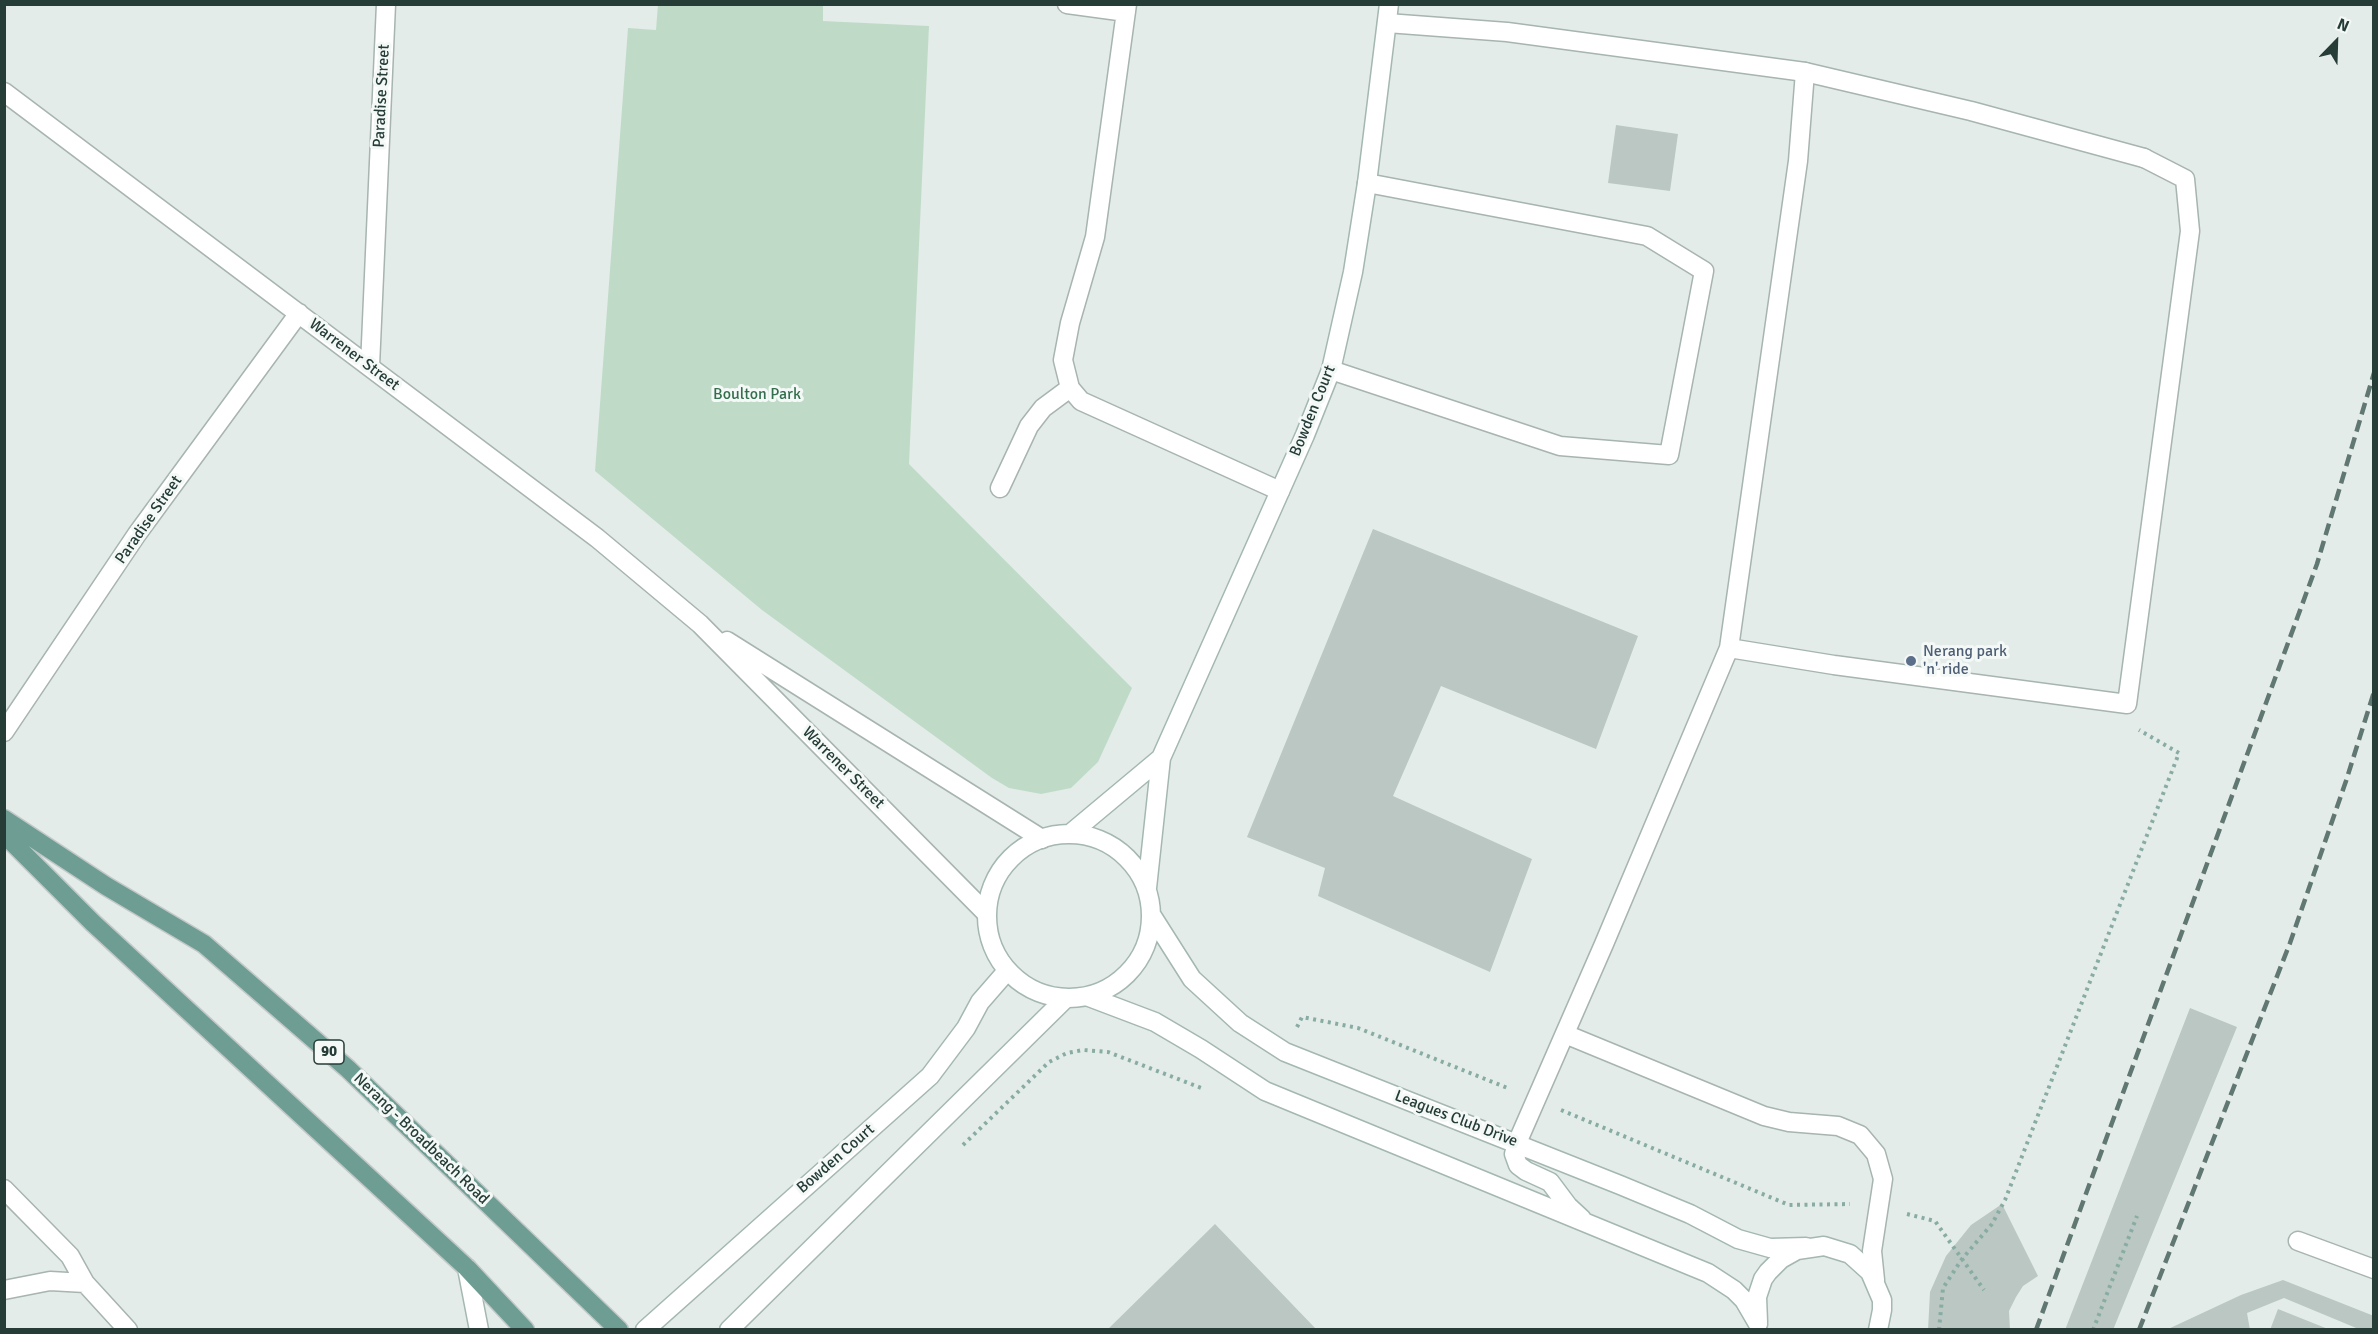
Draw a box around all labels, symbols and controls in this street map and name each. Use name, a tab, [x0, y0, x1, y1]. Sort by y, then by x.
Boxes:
north arrow	[2306, 12, 2366, 72]
text: N	[2334, 14, 2352, 37]
street label: Paradise Street	[370, 44, 394, 148]
street label: Warrener Street	[305, 315, 403, 395]
street label: Bowden Court	[1286, 363, 1340, 459]
park label: Boulton Park	[713, 385, 801, 405]
street label: Paradise Street	[111, 472, 187, 568]
place label: Nerang park 'n' ride	[1923, 642, 2007, 680]
marker: Nerang park 'n' ride	[1904, 654, 1918, 668]
street label: Warrener Street	[798, 723, 888, 813]
road number: 90	[314, 1040, 344, 1064]
street label: Nerang - Broadbeach Road	[349, 1069, 493, 1209]
street label: Leagues Club Drive	[1392, 1087, 1520, 1151]
street label: Bowden Court	[793, 1120, 879, 1198]

